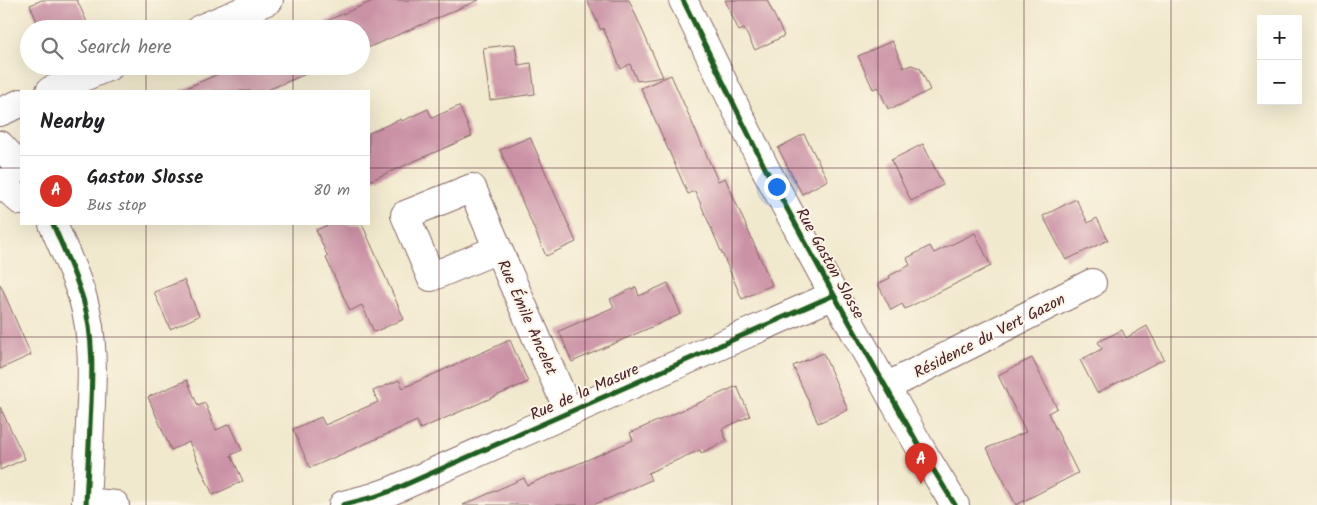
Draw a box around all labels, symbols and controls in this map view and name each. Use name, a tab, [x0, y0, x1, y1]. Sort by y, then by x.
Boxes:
map controls	[1257, 15, 1302, 105]
button: +	[1257, 15, 1302, 60]
search box	[20, 20, 370, 75]
text: Search here	[78, 33, 172, 63]
icon: search	[38, 34, 66, 62]
button: −	[1257, 60, 1302, 105]
text: Nearby	[40, 106, 105, 139]
text: Gaston Slosse	[87, 163, 203, 193]
your location	[764, 174, 790, 200]
text: A	[51, 178, 61, 203]
text: 80 m	[313, 178, 350, 203]
text: Bus stop	[87, 193, 146, 218]
street label: Rue Gaston Slosse	[789, 204, 871, 324]
street label: Rue Émile Ancelet	[490, 256, 564, 380]
street label: Résidence du Vert Gazon	[910, 287, 1070, 385]
street label: Rue de la Masure	[526, 357, 643, 428]
pin: A	[905, 443, 937, 484]

